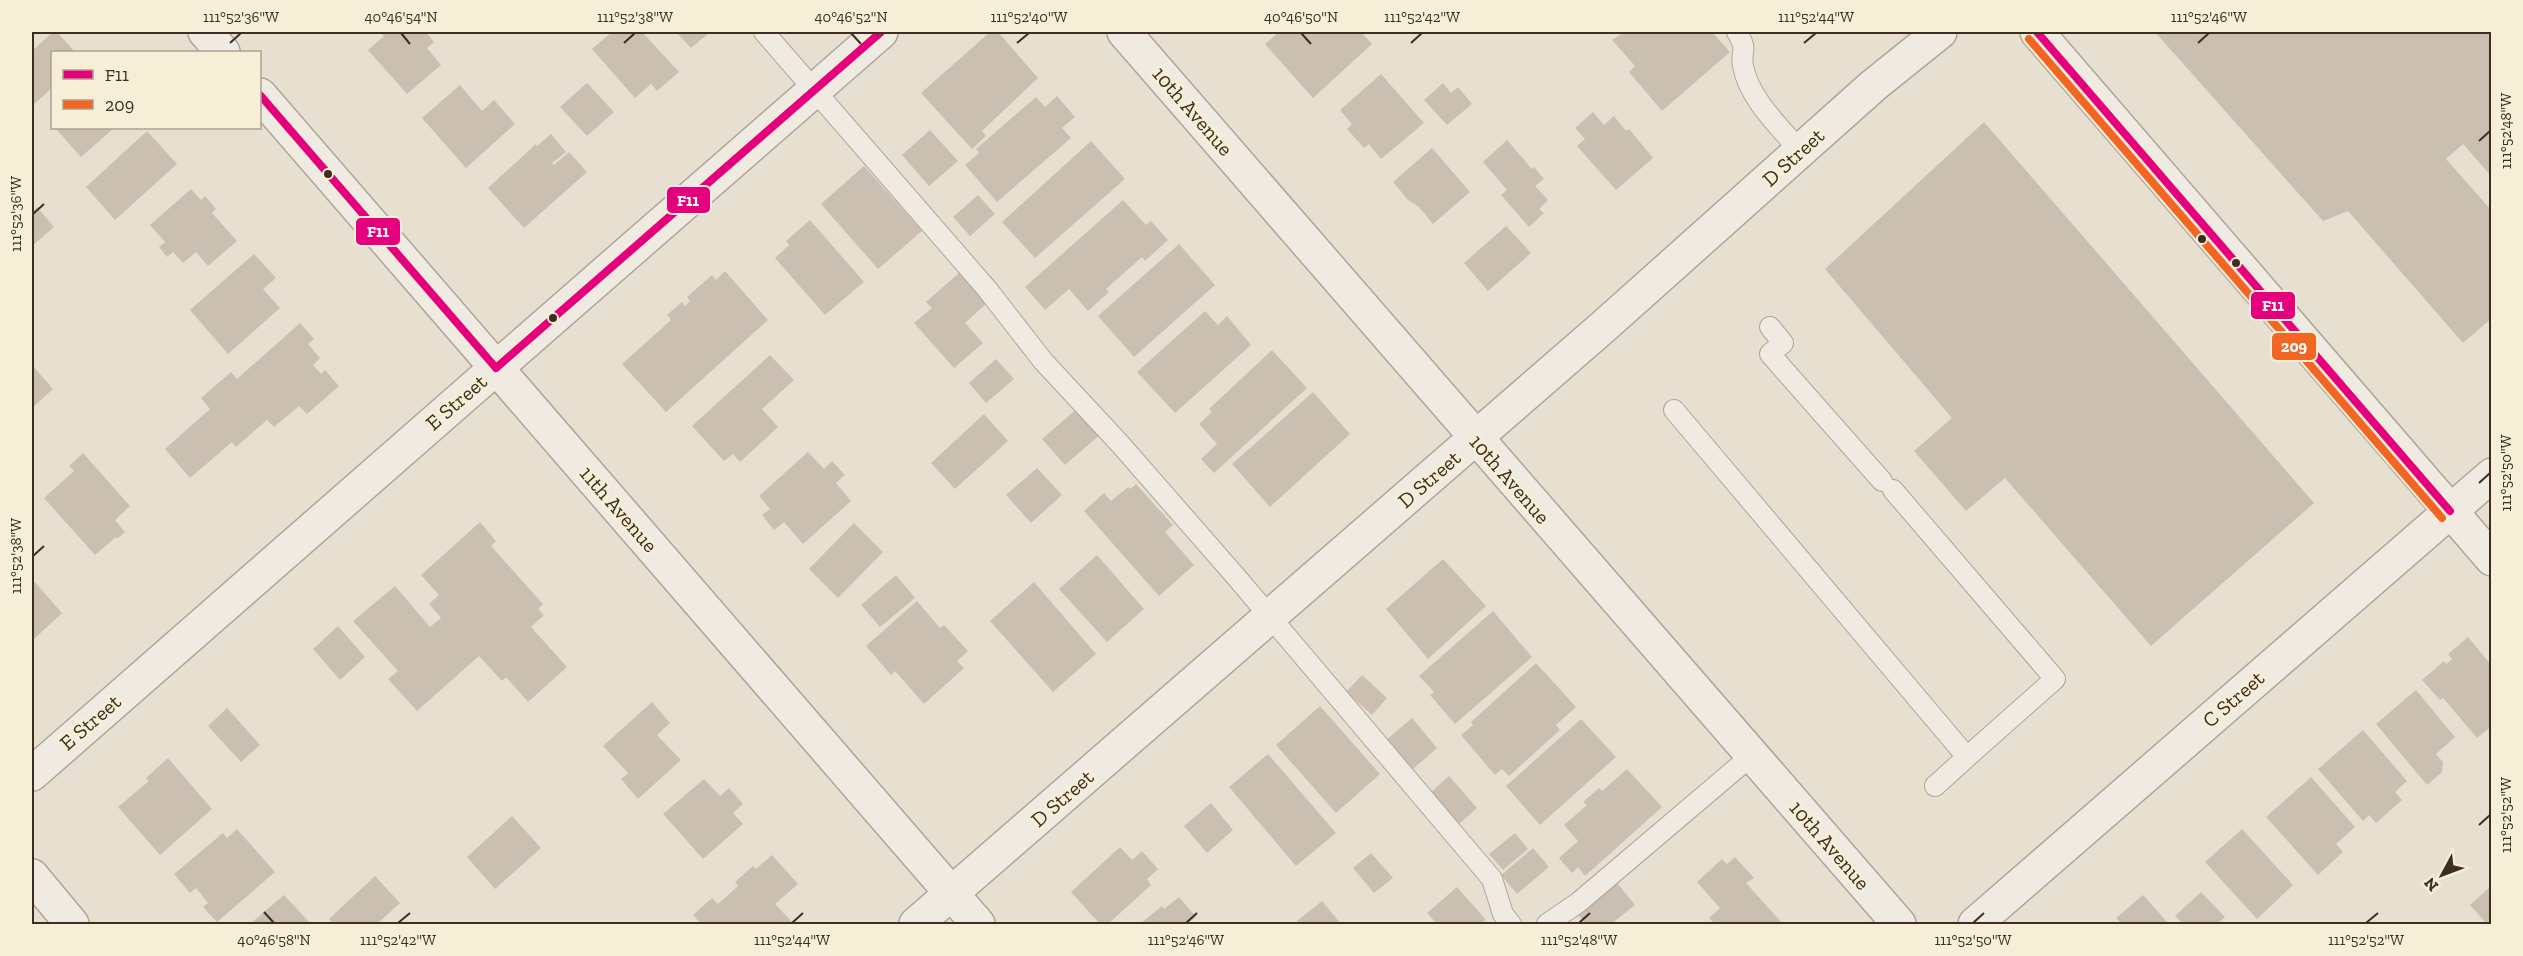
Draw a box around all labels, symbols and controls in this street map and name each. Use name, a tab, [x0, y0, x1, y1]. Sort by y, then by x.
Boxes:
text: 111°52'36"W	[203, 8, 279, 26]
text: 40°46'54"N	[364, 8, 438, 26]
text: 111°52'38"W	[597, 8, 673, 26]
text: 40°46'52"N	[814, 8, 888, 26]
text: 111°52'40"W	[991, 8, 1067, 26]
text: 40°46'50"N	[1264, 8, 1338, 26]
text: 111°52'42"W	[1384, 8, 1460, 26]
text: 111°52'44"W	[1778, 8, 1854, 26]
text: 111°52'46"W	[2171, 8, 2247, 26]
legend	[51, 51, 261, 129]
street label: 10th Avenue	[1147, 61, 1239, 161]
text: F11	[105, 64, 129, 86]
text: 111°52'48"W	[2497, 93, 2515, 169]
text: 209	[105, 94, 134, 116]
street label: D Street	[1757, 123, 1829, 191]
unlabelled marker	[322, 168, 334, 180]
text: 111°52'36"W	[7, 176, 25, 252]
line badge: F11	[666, 186, 711, 214]
text: F11	[677, 191, 700, 210]
line badge: F11	[355, 217, 401, 246]
text: F11	[367, 222, 390, 241]
unlabelled marker	[2196, 233, 2208, 245]
unlabelled marker	[2230, 257, 2242, 269]
line badge: F11	[2250, 291, 2296, 320]
text: F11	[2262, 296, 2285, 315]
unlabelled marker	[547, 312, 559, 324]
line badge: 209	[2271, 332, 2317, 361]
text: 209	[2281, 337, 2308, 356]
street label: E Street	[420, 369, 492, 435]
street label: 10th Avenue	[1464, 429, 1556, 529]
text: 111°52'50"W	[2497, 434, 2515, 512]
street label: D Street	[1393, 445, 1466, 513]
street label: 11th Avenue	[575, 461, 663, 557]
text: 111°52'38"W	[7, 518, 25, 594]
street label: C Street	[2197, 665, 2269, 733]
street label: E Street	[54, 689, 126, 755]
street label: D Street	[1026, 764, 1099, 832]
text: 111°52'52"W	[2497, 777, 2515, 853]
street label: 10th Avenue	[1784, 795, 1876, 895]
north arrow	[2412, 845, 2472, 905]
text: N	[2420, 874, 2442, 895]
text: 40°46'58"N	[237, 931, 311, 949]
text: 111°52'42"W	[360, 931, 436, 949]
text: 111°52'44"W	[754, 931, 830, 949]
text: 111°52'46"W	[1148, 931, 1224, 949]
text: 111°52'48"W	[1541, 931, 1617, 949]
text: 111°52'50"W	[1934, 931, 2012, 949]
text: 111°52'52"W	[2328, 931, 2404, 949]

